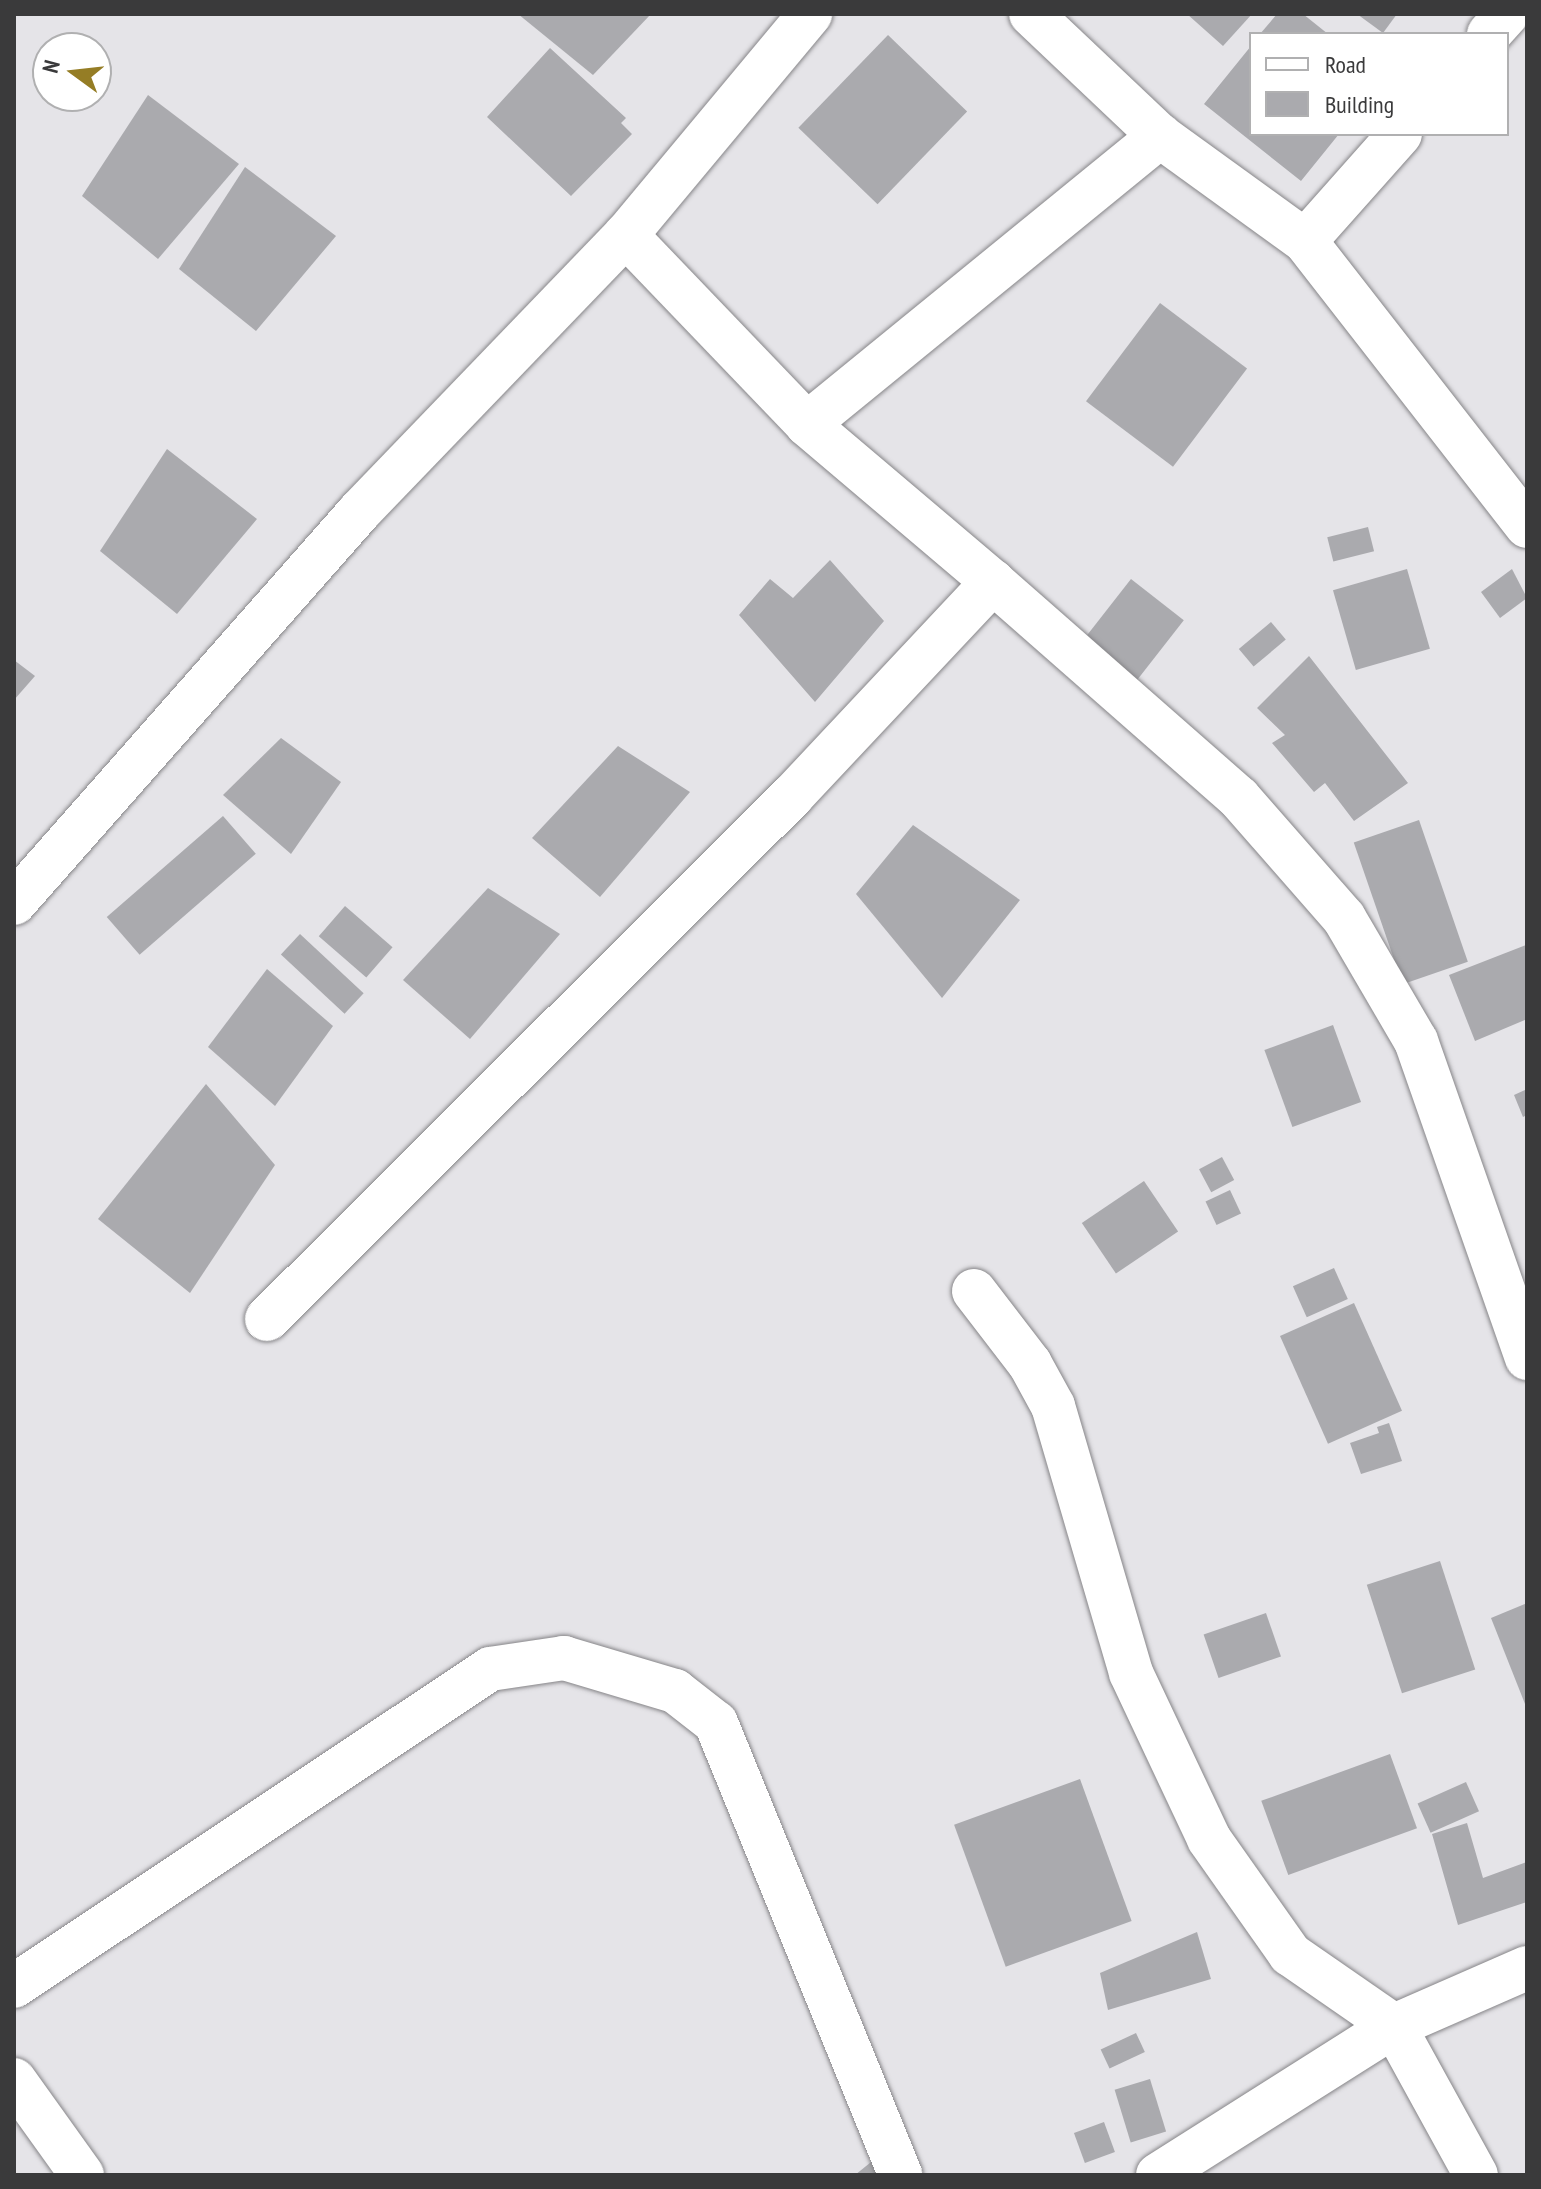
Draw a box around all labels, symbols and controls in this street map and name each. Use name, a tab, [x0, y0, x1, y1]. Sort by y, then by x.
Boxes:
north arrow	[32, 32, 112, 112]
legend	[1249, 32, 1509, 136]
text: Road	[1325, 49, 1366, 80]
text: N	[36, 57, 66, 76]
text: Building	[1325, 89, 1394, 120]

